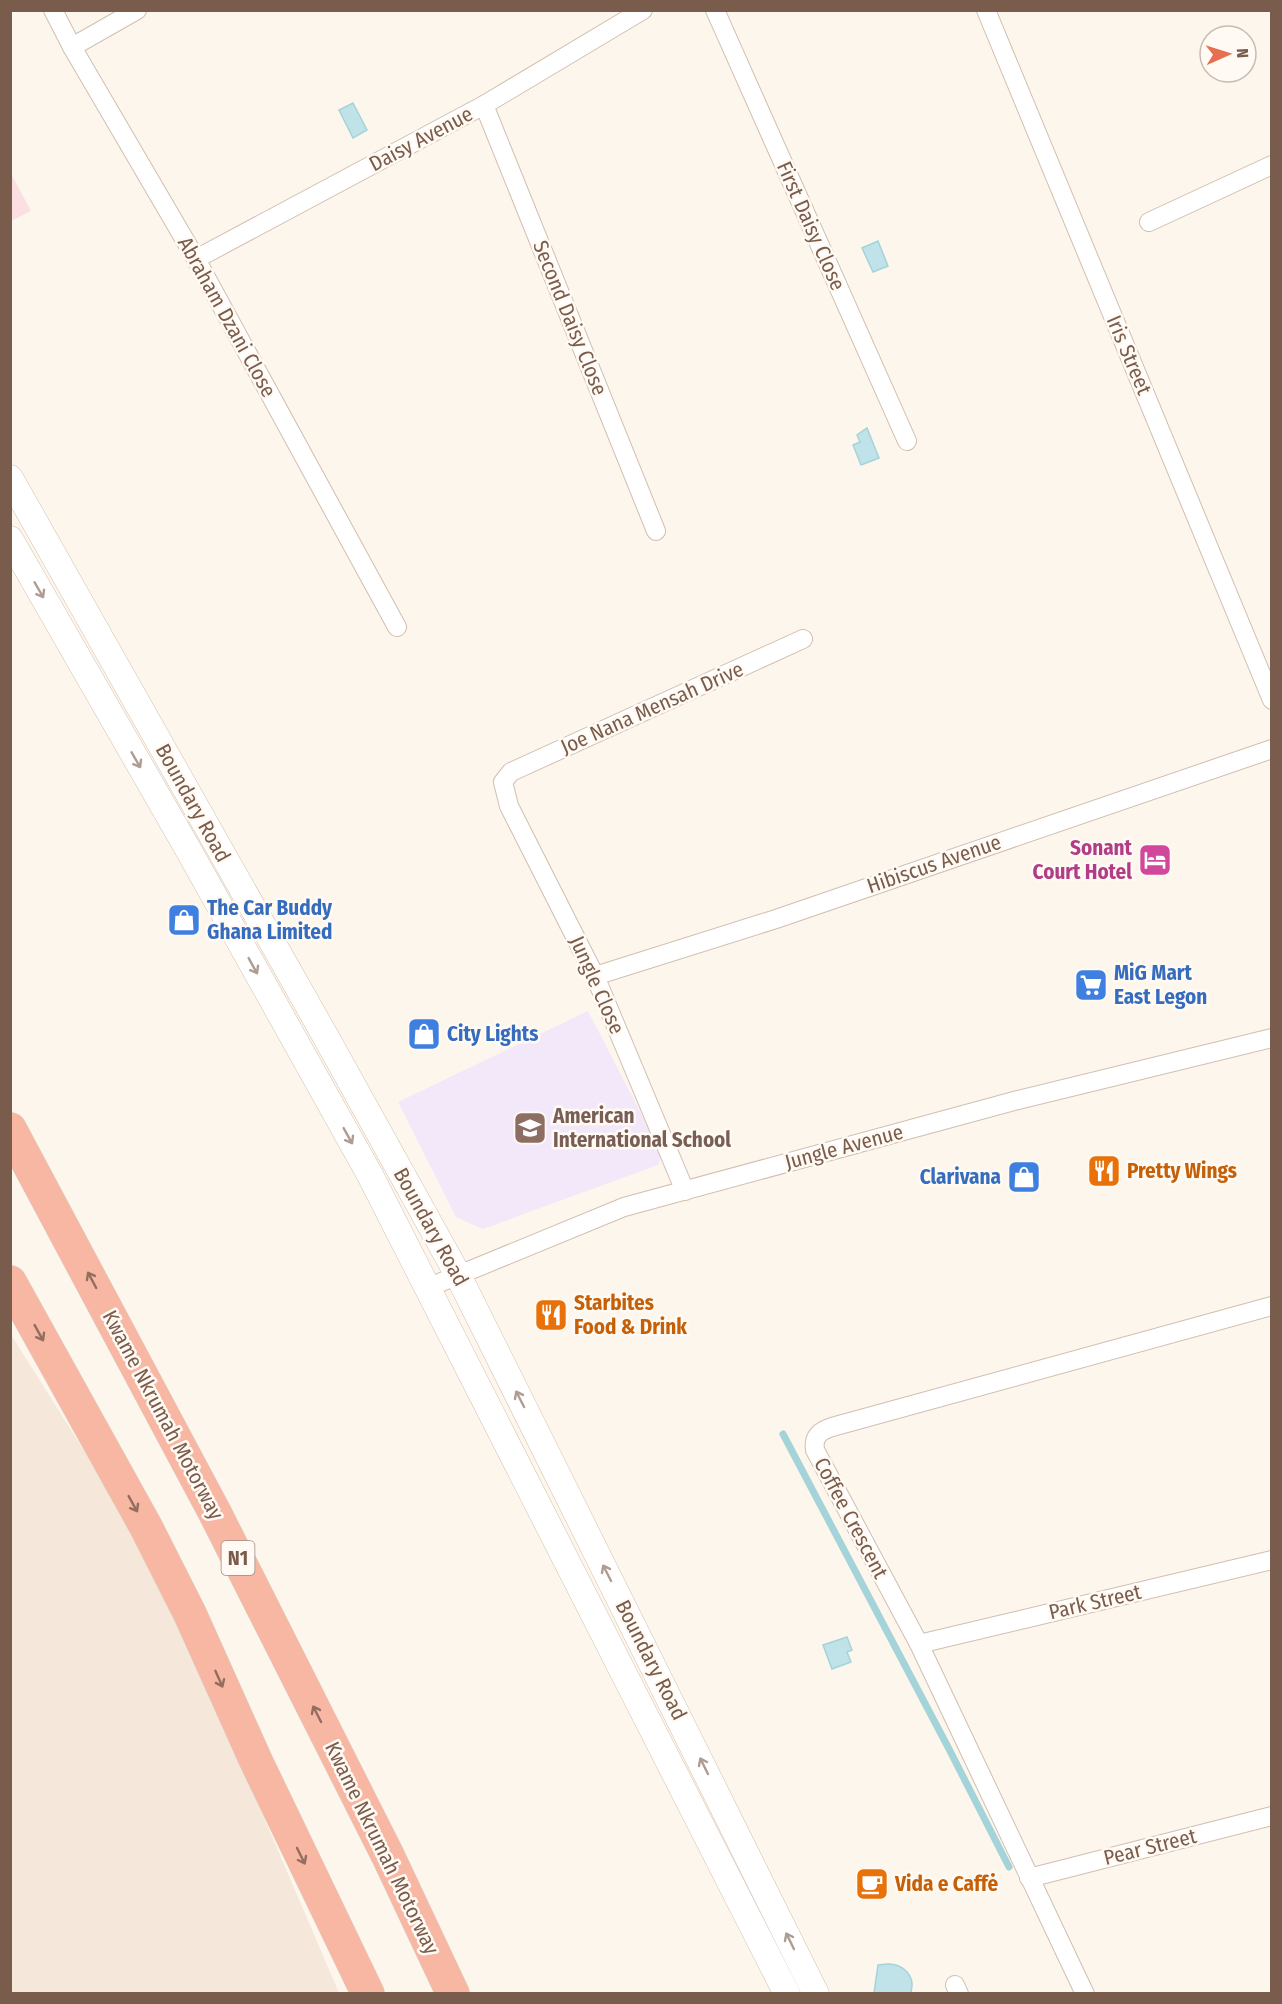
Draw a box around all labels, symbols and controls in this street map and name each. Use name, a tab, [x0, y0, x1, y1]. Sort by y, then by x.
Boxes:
north arrow	[1198, 24, 1258, 84]
text: N	[1233, 48, 1252, 59]
street label: Daisy Avenue	[365, 101, 477, 177]
street label: First Daisy Close	[771, 157, 851, 295]
street label: Abraham Dzani Close	[172, 232, 282, 402]
street label: Second Daisy Close	[527, 237, 613, 399]
street label: Iris Street	[1101, 311, 1157, 399]
one-way arrow	[34, 581, 46, 598]
street label: Joe Nana Mensah Drive	[557, 656, 747, 760]
street label: Boundary Road	[150, 739, 236, 867]
one-way arrow	[131, 751, 143, 768]
street label: Hibiscus Avenue	[863, 829, 1005, 899]
place label: Sonant Court Hotel	[1033, 835, 1133, 885]
hotel icon: Sonant Court Hotel	[1137, 842, 1173, 878]
place label: The Car Buddy Ghana Limited	[207, 895, 333, 945]
shop icon: The Car Buddy Ghana Limited	[166, 902, 202, 938]
street label: Jungle Close	[564, 932, 630, 1038]
one-way arrow	[247, 957, 259, 974]
place label: MiG Mart East Legon	[1114, 960, 1207, 1010]
supermarket icon: MiG Mart East Legon	[1073, 967, 1109, 1003]
shop icon: City Lights	[406, 1016, 442, 1052]
place label: City Lights	[447, 1021, 538, 1047]
place label: American International School	[552, 1103, 731, 1153]
school or university icon: American International School	[512, 1110, 548, 1146]
street label: Jungle Avenue	[782, 1119, 906, 1175]
one-way arrow	[342, 1127, 354, 1144]
restaurant icon: Pretty Wings	[1086, 1153, 1122, 1189]
place label: Pretty Wings	[1127, 1158, 1237, 1184]
shop icon: Clarivana	[1006, 1159, 1042, 1195]
street label: Boundary Road	[388, 1163, 474, 1291]
place label: Clarivana	[920, 1164, 1001, 1190]
one-way arrow	[86, 1272, 98, 1289]
place label: Starbites Food & Drink	[574, 1290, 687, 1340]
restaurant icon: Starbites Food & Drink	[533, 1297, 569, 1333]
street label: Kwame Nkrumah Motorway	[97, 1306, 230, 1525]
one-way arrow	[33, 1324, 45, 1341]
one-way arrow	[514, 1390, 525, 1408]
street label: Coffee Crescent	[808, 1453, 894, 1583]
one-way arrow	[128, 1494, 139, 1512]
road number: N1	[222, 1541, 254, 1575]
one-way arrow	[601, 1564, 613, 1582]
street label: Park Street	[1046, 1579, 1144, 1625]
street label: Boundary Road	[610, 1596, 692, 1724]
one-way arrow	[214, 1669, 226, 1687]
one-way arrow	[310, 1706, 322, 1724]
street label: Kwame Nkrumah Motorway	[319, 1737, 445, 1959]
one-way arrow	[697, 1758, 709, 1776]
street label: Pear Street	[1101, 1823, 1199, 1871]
one-way arrow	[296, 1846, 307, 1864]
cafe icon: Vida e Caffė	[854, 1866, 890, 1902]
place label: Vida e Caffė	[894, 1871, 999, 1897]
one-way arrow	[784, 1933, 796, 1950]

